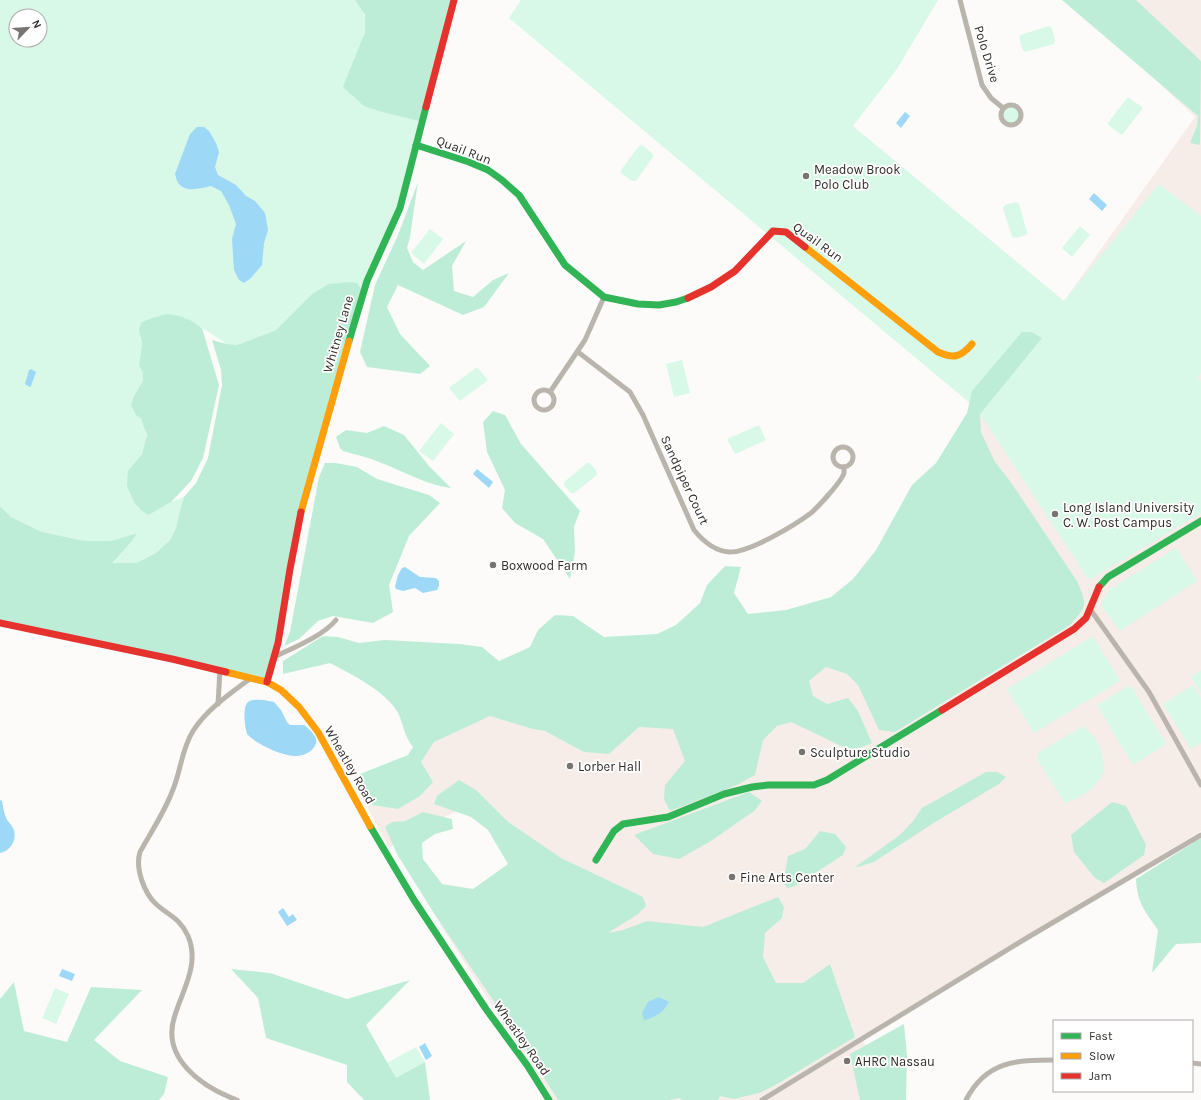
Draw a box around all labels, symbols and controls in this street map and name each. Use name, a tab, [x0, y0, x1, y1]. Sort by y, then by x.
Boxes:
north arrow	[8, 8, 48, 48]
text: N	[29, 18, 44, 30]
street label: Polo Drive	[971, 24, 1003, 84]
street label: Quail Run	[434, 133, 494, 167]
place label: Meadow Brook Polo Club	[814, 162, 900, 192]
marker: Meadow Brook Polo Club	[801, 171, 811, 181]
street label: Quail Run	[790, 219, 846, 265]
street label: Whitney Lane	[320, 293, 356, 374]
street label: Sandpiper Court	[658, 433, 712, 527]
place label: Long Island University C. W. Post Campus	[1063, 500, 1194, 530]
marker: Long Island University C. W. Post Campus	[1050, 509, 1060, 519]
place label: Boxwood Farm	[501, 558, 588, 573]
marker: Boxwood Farm	[488, 560, 498, 570]
street label: Wheatley Road	[322, 723, 378, 807]
place label: Sculpture Studio	[810, 745, 910, 760]
marker: Sculpture Studio	[797, 747, 807, 757]
place label: Lorber Hall	[578, 759, 641, 774]
marker: Lorber Hall	[565, 761, 575, 771]
place label: Fine Arts Center	[740, 870, 834, 885]
marker: Fine Arts Center	[727, 872, 737, 882]
street label: Wheatley Road	[491, 998, 553, 1078]
legend	[1053, 1020, 1193, 1092]
text: Fast	[1089, 1029, 1113, 1043]
text: Slow	[1089, 1049, 1115, 1063]
place label: AHRC Nassau	[855, 1054, 935, 1069]
marker: AHRC Nassau	[842, 1056, 852, 1066]
text: Jam	[1089, 1069, 1112, 1083]

